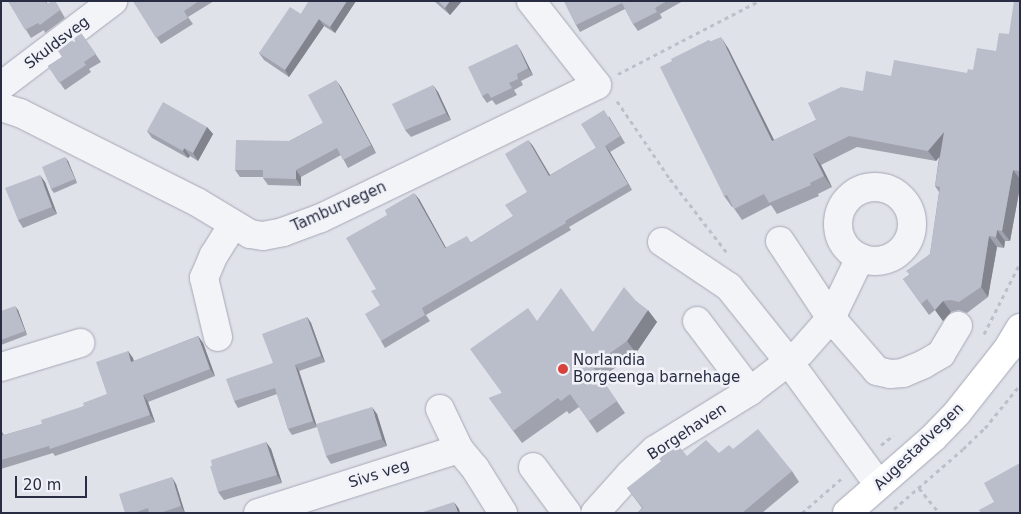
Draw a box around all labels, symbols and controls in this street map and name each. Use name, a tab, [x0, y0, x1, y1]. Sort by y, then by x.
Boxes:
street label: Skuldsveg	[21, 13, 93, 73]
street label: Tamburvegen	[289, 178, 389, 236]
place label: Norlandia Borgeenga barnehage	[573, 351, 740, 386]
marker: Norlandia Borgeenga barnehage	[557, 363, 569, 375]
street label: Borgehaven	[644, 400, 730, 464]
street label: Augestadvegen	[871, 400, 967, 494]
street label: Sivs veg	[346, 456, 412, 492]
scale bar	[18, 466, 90, 498]
text: 20 m	[23, 476, 61, 494]

